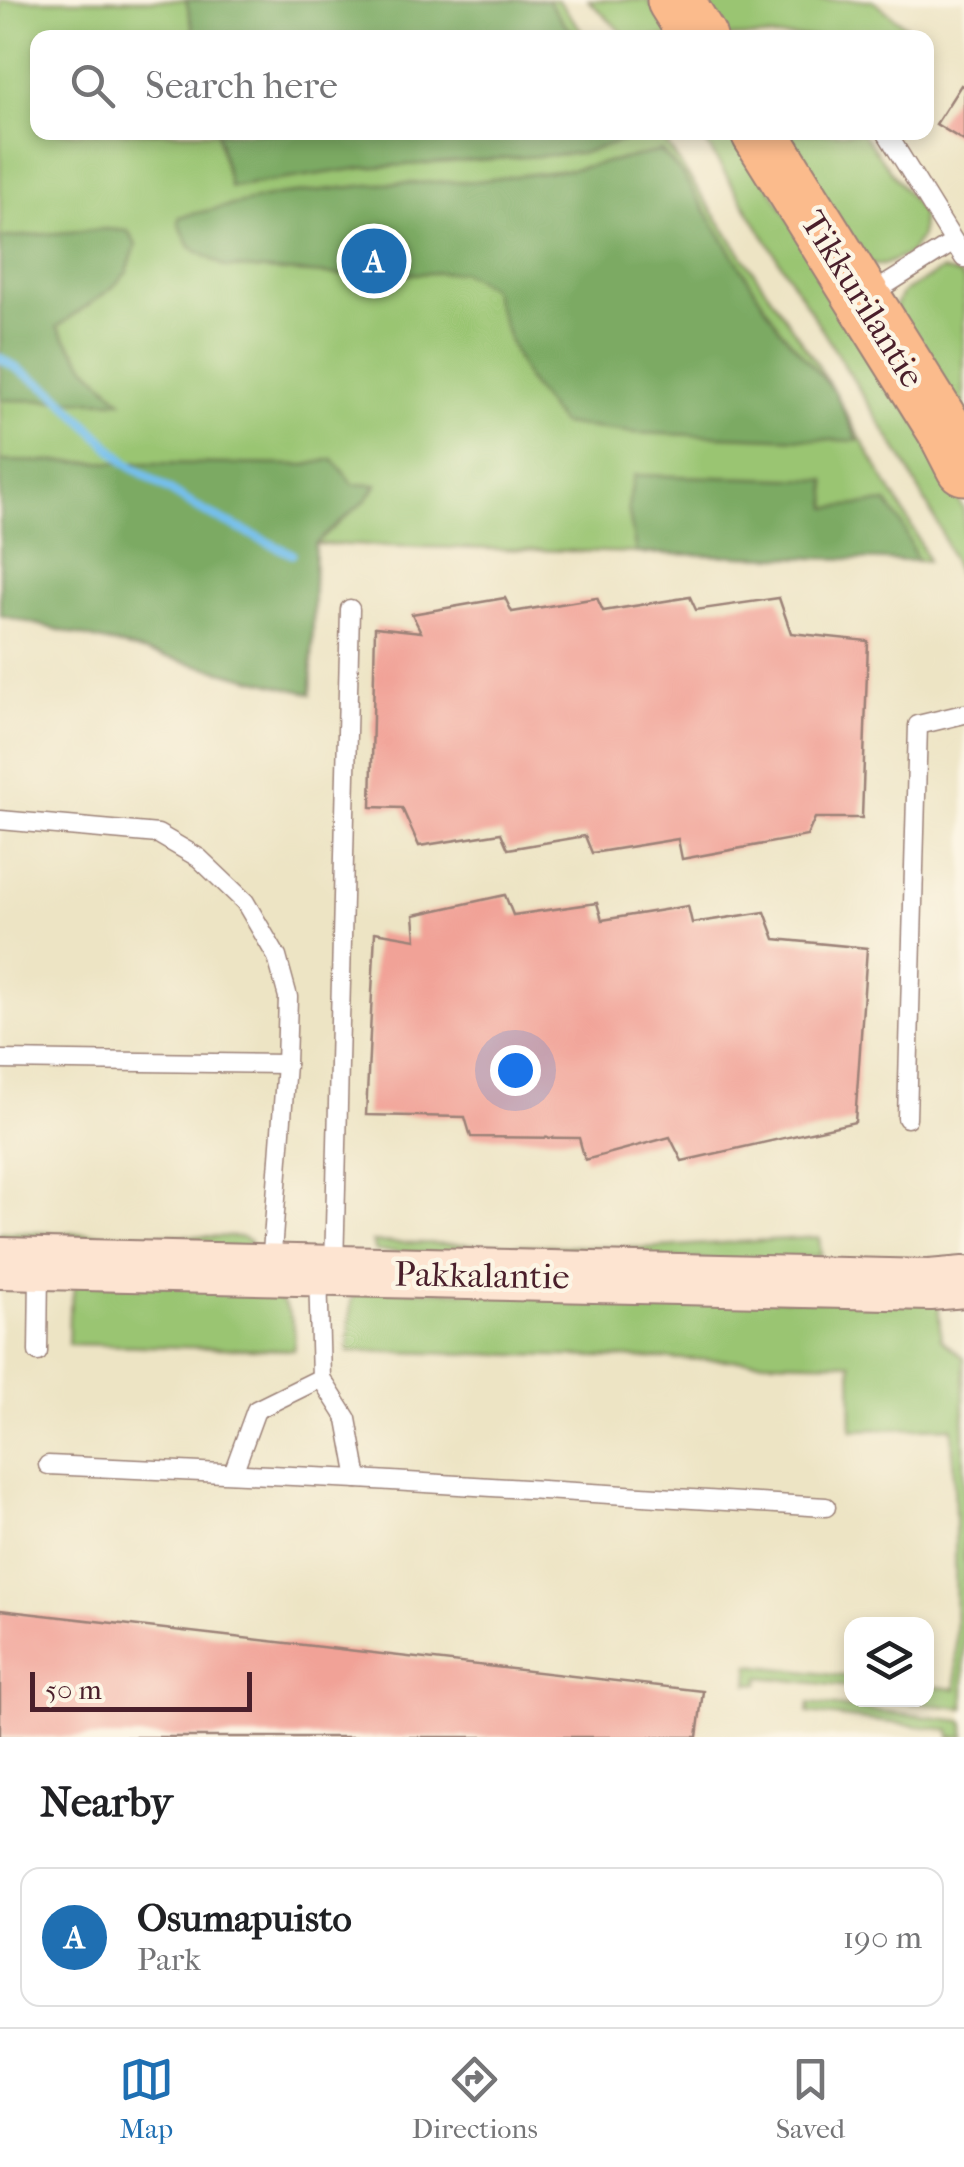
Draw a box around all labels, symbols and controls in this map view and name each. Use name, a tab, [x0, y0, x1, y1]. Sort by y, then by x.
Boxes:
search box	[30, 30, 934, 140]
icon: search	[65, 58, 120, 113]
text: Search here	[145, 63, 338, 108]
street label: Tikkurilantie	[792, 204, 933, 395]
pin: A	[342, 224, 406, 298]
your location	[490, 1045, 541, 1096]
street label: Pakkalantie	[394, 1253, 570, 1298]
map controls	[844, 1617, 934, 1707]
button: layers	[844, 1617, 934, 1707]
scale bar	[30, 1667, 252, 1712]
text: 50 m	[45, 1673, 102, 1706]
text: Nearby	[40, 1778, 172, 1827]
text: Osumapuisto	[137, 1896, 352, 1941]
text: A	[64, 1919, 85, 1956]
text: 190 m	[843, 1919, 922, 1956]
text: Park	[137, 1941, 201, 1978]
tab: Map	[119, 2052, 174, 2145]
tab: Directions	[412, 2052, 538, 2145]
tab: Saved	[776, 2052, 845, 2145]

